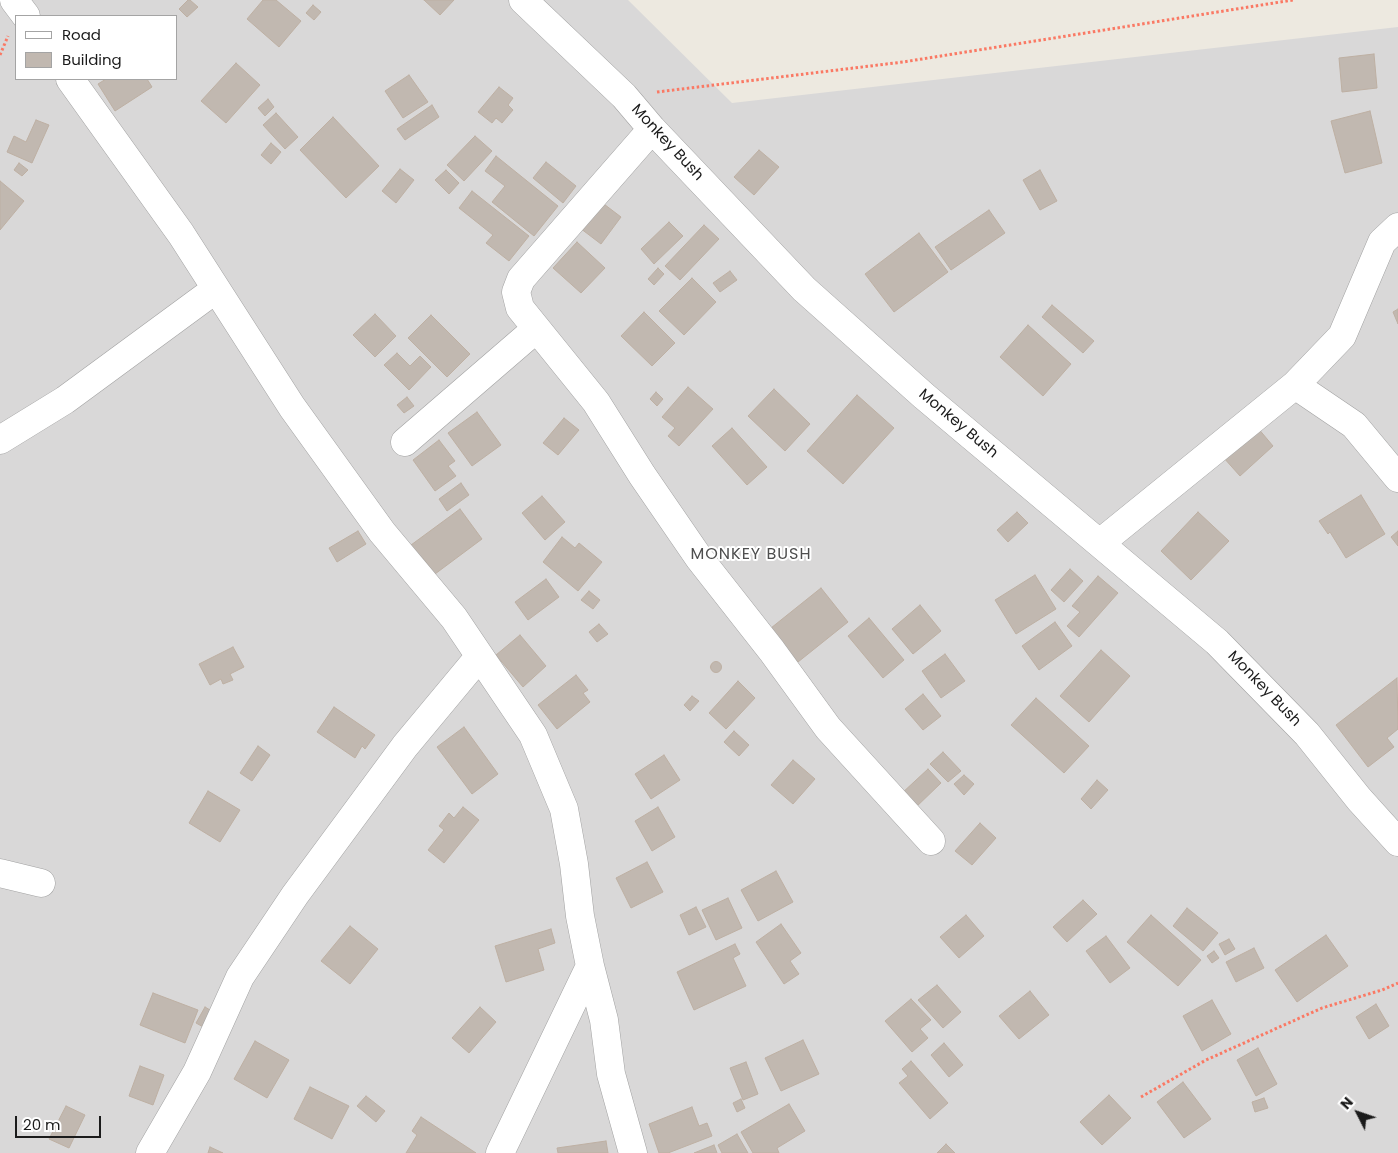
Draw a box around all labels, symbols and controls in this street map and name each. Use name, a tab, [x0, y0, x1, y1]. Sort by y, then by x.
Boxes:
legend	[15, 15, 178, 80]
text: Road	[62, 24, 101, 45]
text: Building	[62, 49, 122, 70]
street label: Monkey Bush	[627, 101, 707, 185]
street label: Monkey Bush	[915, 386, 1001, 462]
district label: MONKEY BUSH	[689, 545, 813, 565]
street label: Monkey Bush	[1224, 648, 1304, 730]
north arrow	[1333, 1088, 1383, 1138]
text: N	[1336, 1093, 1358, 1114]
scale bar	[18, 1106, 104, 1138]
text: 20 m	[23, 1114, 61, 1135]

